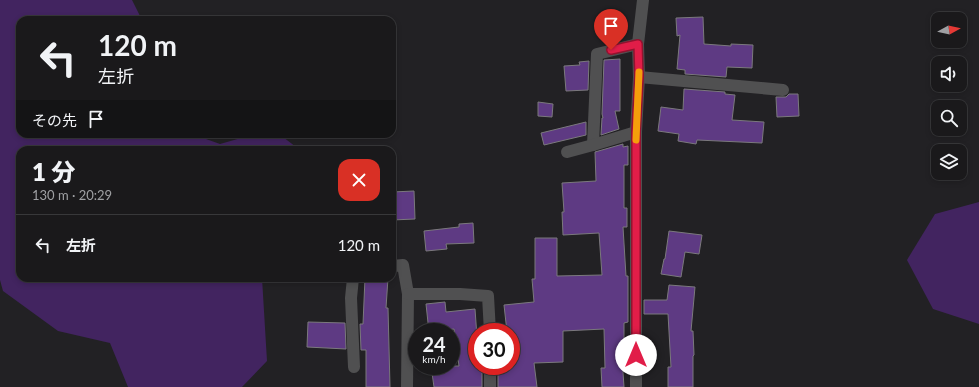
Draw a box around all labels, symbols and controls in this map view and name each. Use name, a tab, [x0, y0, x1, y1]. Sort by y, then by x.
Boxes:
pin	[594, 9, 628, 50]
north arrow	[931, 12, 967, 48]
map controls	[931, 12, 967, 180]
icon: arrive	[600, 15, 622, 37]
text: 120 m	[98, 28, 177, 62]
icon: left	[32, 32, 84, 84]
button: sound	[931, 56, 967, 92]
text: 左折	[98, 65, 134, 87]
button: search	[931, 100, 967, 136]
icon: arrive	[85, 108, 107, 130]
text: その先	[32, 111, 77, 129]
button: layers	[931, 144, 967, 180]
text: 1 分	[32, 157, 75, 186]
button: close	[338, 159, 380, 201]
text: 130 m · 20:29	[32, 187, 112, 203]
icon: left	[32, 234, 54, 256]
text: 左折	[66, 236, 96, 254]
text: 120 m	[338, 236, 380, 254]
speed limit sign: 30	[468, 323, 520, 375]
text: 24	[422, 332, 446, 356]
position arrow	[615, 334, 657, 376]
text: km/h	[422, 353, 446, 365]

